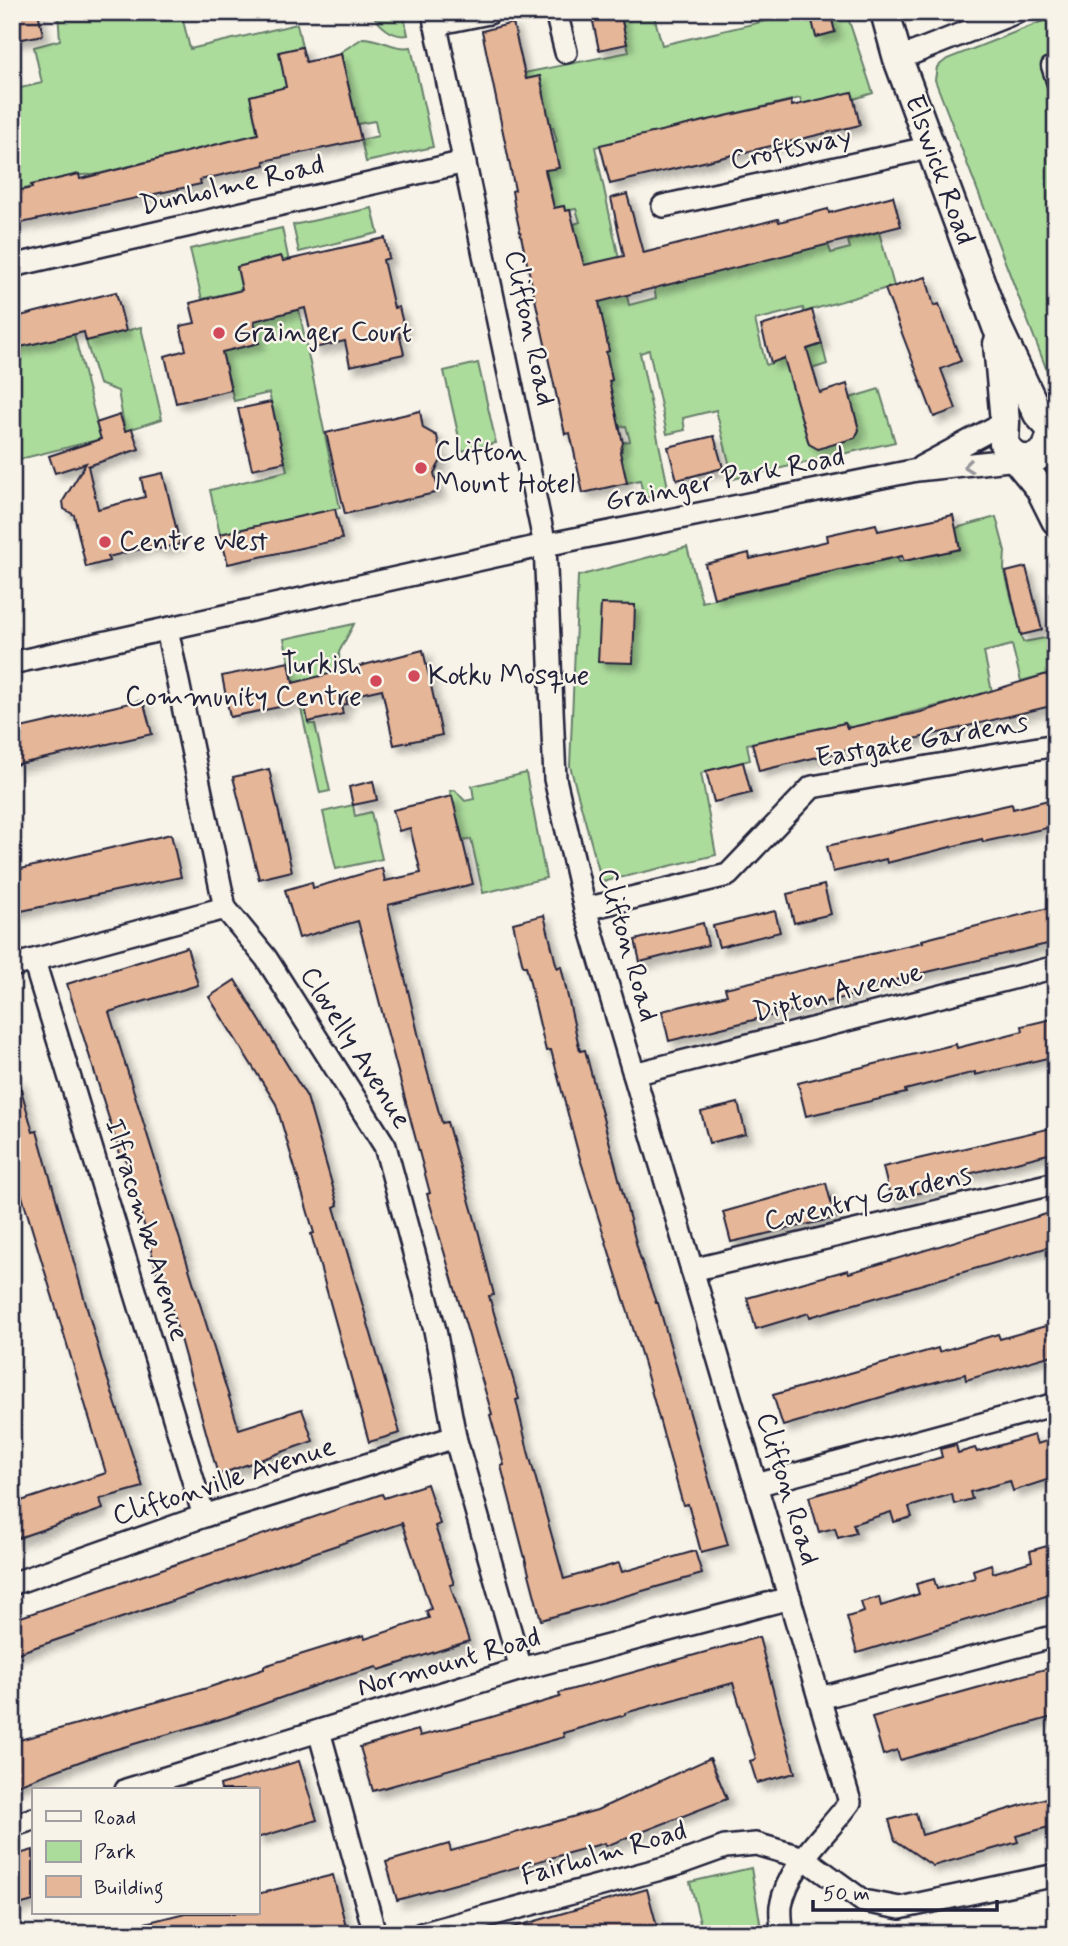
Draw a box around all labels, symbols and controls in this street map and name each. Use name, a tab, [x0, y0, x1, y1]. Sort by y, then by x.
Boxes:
street label: Elswick Road	[895, 90, 983, 250]
street label: Croftsway	[727, 118, 855, 180]
street label: Dunholme Road	[136, 147, 328, 225]
street label: Clifton Road	[494, 247, 564, 409]
place label: Grainger Court	[233, 315, 412, 352]
marker: Grainger Court	[211, 325, 227, 341]
place label: Clifton Mount Hotel	[435, 434, 575, 503]
street label: Grainger Park Road	[602, 439, 848, 521]
one-way arrow	[962, 459, 974, 474]
marker: Clifton Mount Hotel	[413, 460, 429, 476]
place label: Centre West	[119, 524, 269, 561]
marker: Centre West	[97, 534, 113, 550]
place label: Turkish Community Centre	[125, 647, 362, 716]
place label: Kotku Mosque	[428, 658, 589, 695]
marker: Kotku Mosque	[406, 668, 422, 684]
marker: Turkish Community Centre	[368, 673, 384, 689]
street label: Eastgate Gardens	[813, 704, 1031, 778]
street label: Clifton Road	[587, 864, 667, 1026]
street label: Dipton Avenue	[749, 954, 927, 1032]
street label: Clovelly Avenue	[290, 960, 420, 1136]
street label: Ilfracombe Avenue	[95, 1114, 197, 1346]
street label: Coventry Gardens	[761, 1157, 975, 1241]
street label: Clifton Road	[746, 1408, 828, 1570]
street label: Cliftonville Avenue	[108, 1429, 340, 1535]
street label: Normount Road	[353, 1619, 545, 1707]
legend	[32, 1788, 259, 1914]
text: Road	[94, 1804, 136, 1832]
street label: Fairholm Road	[517, 1813, 691, 1895]
text: Park	[94, 1838, 136, 1866]
scale bar	[813, 1869, 996, 1913]
text: Building	[94, 1874, 164, 1904]
text: 50 m	[823, 1880, 870, 1908]

